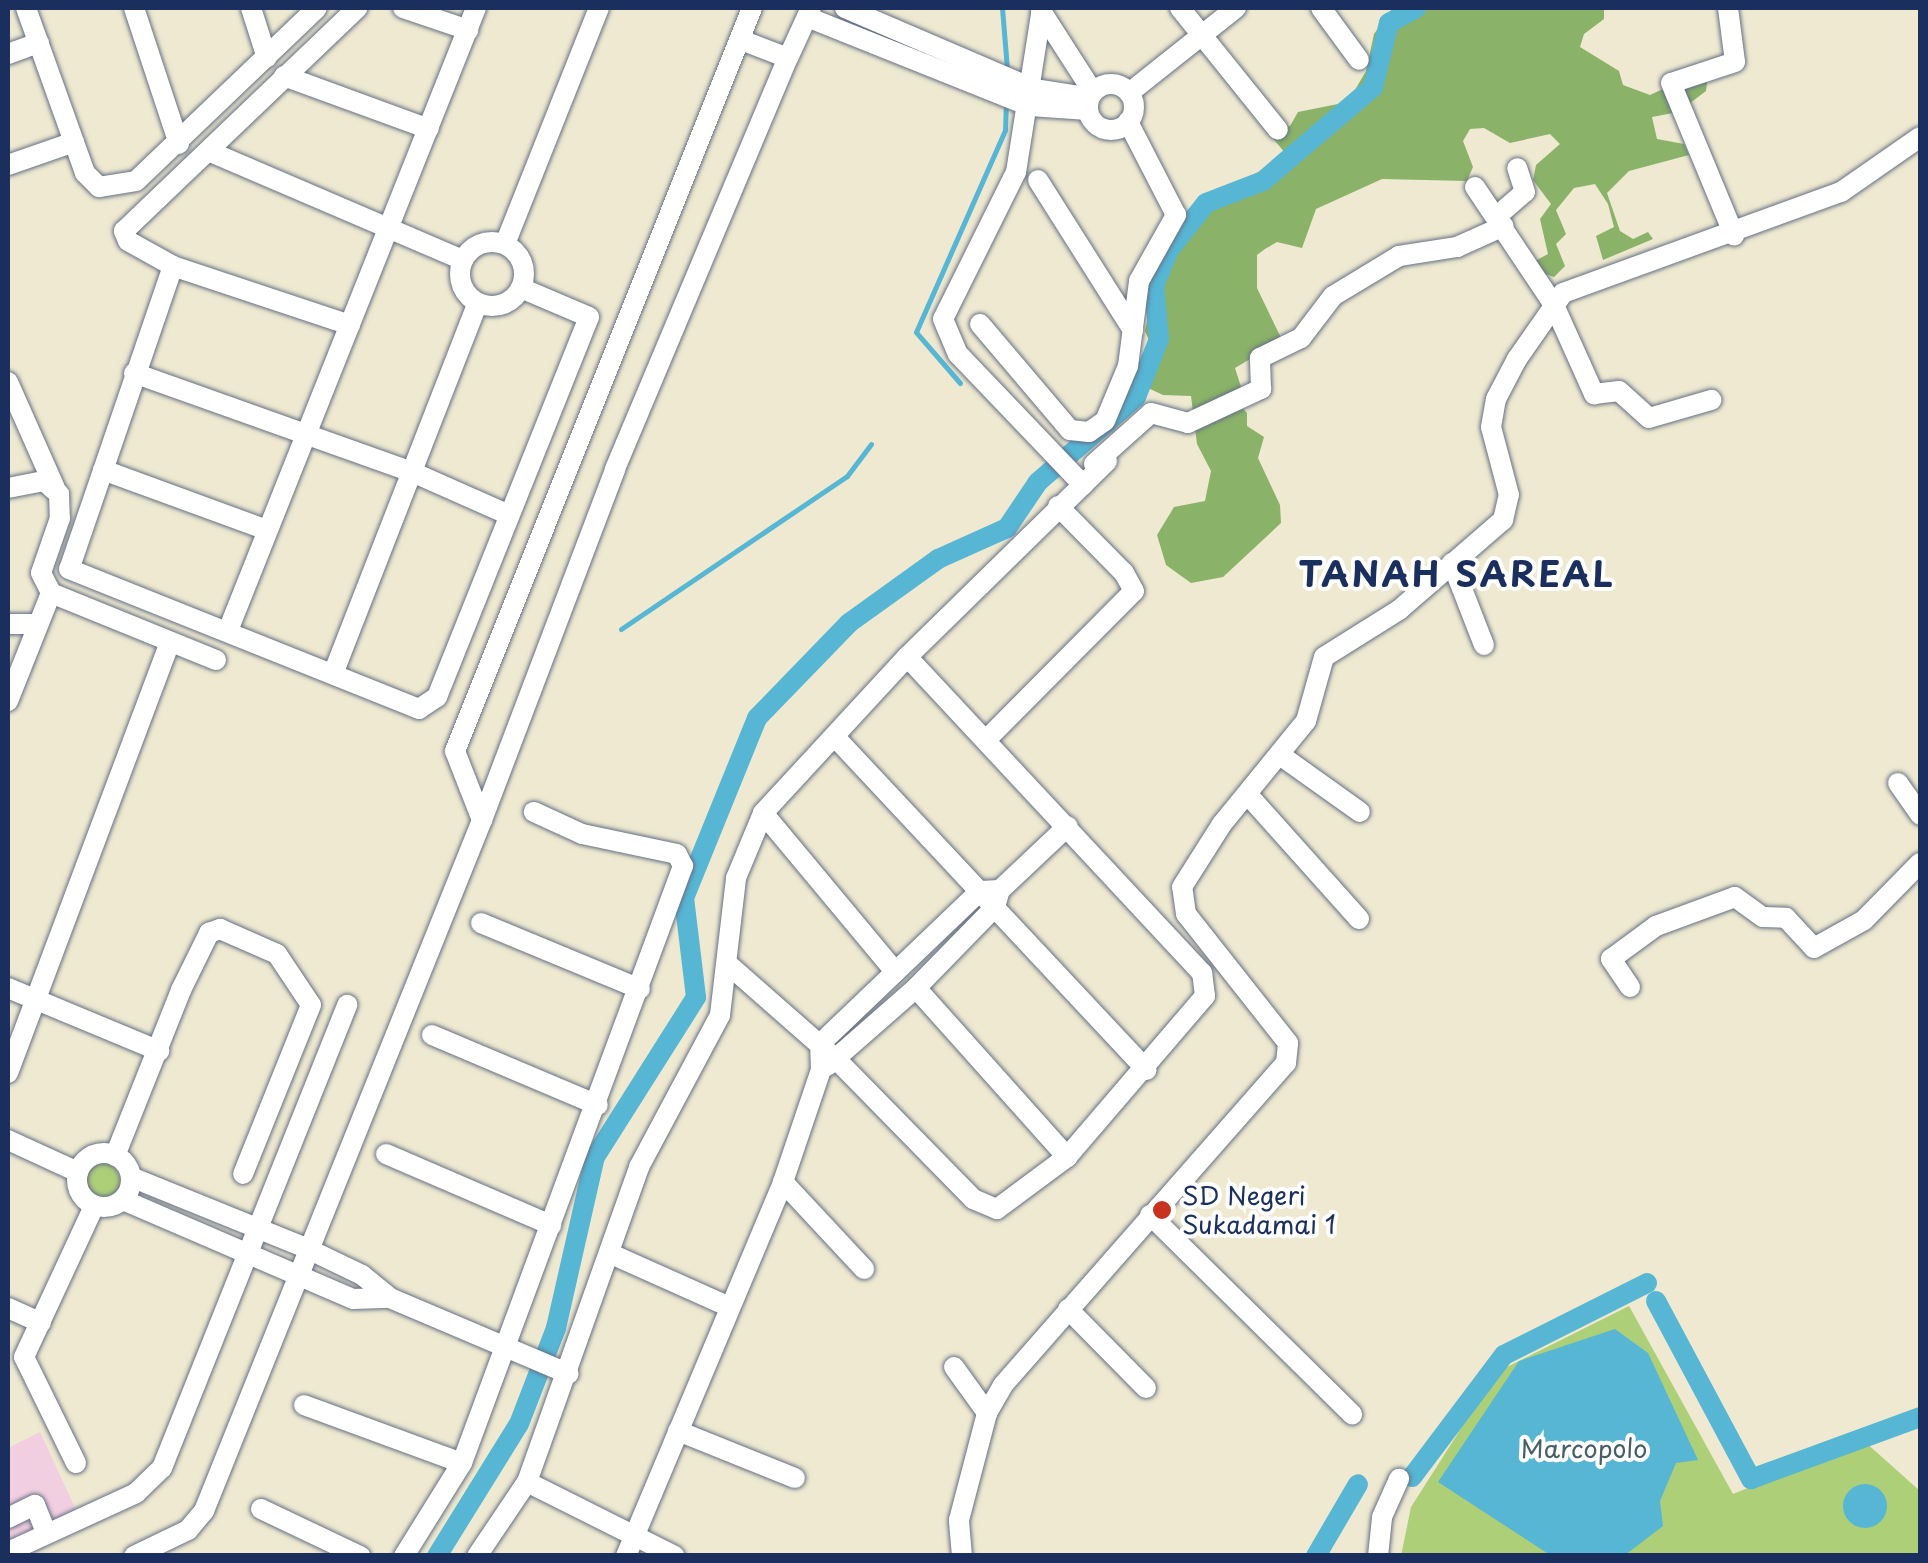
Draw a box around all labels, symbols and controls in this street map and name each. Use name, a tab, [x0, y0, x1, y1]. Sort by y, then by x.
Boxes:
district label: TANAH SAREAL	[1300, 552, 1614, 594]
place label: SD Negeri Sukadamai 1	[1182, 1181, 1336, 1240]
marker: SD Negeri Sukadamai 1	[1151, 1199, 1173, 1221]
park label: Marcopolo	[1521, 1433, 1647, 1463]

